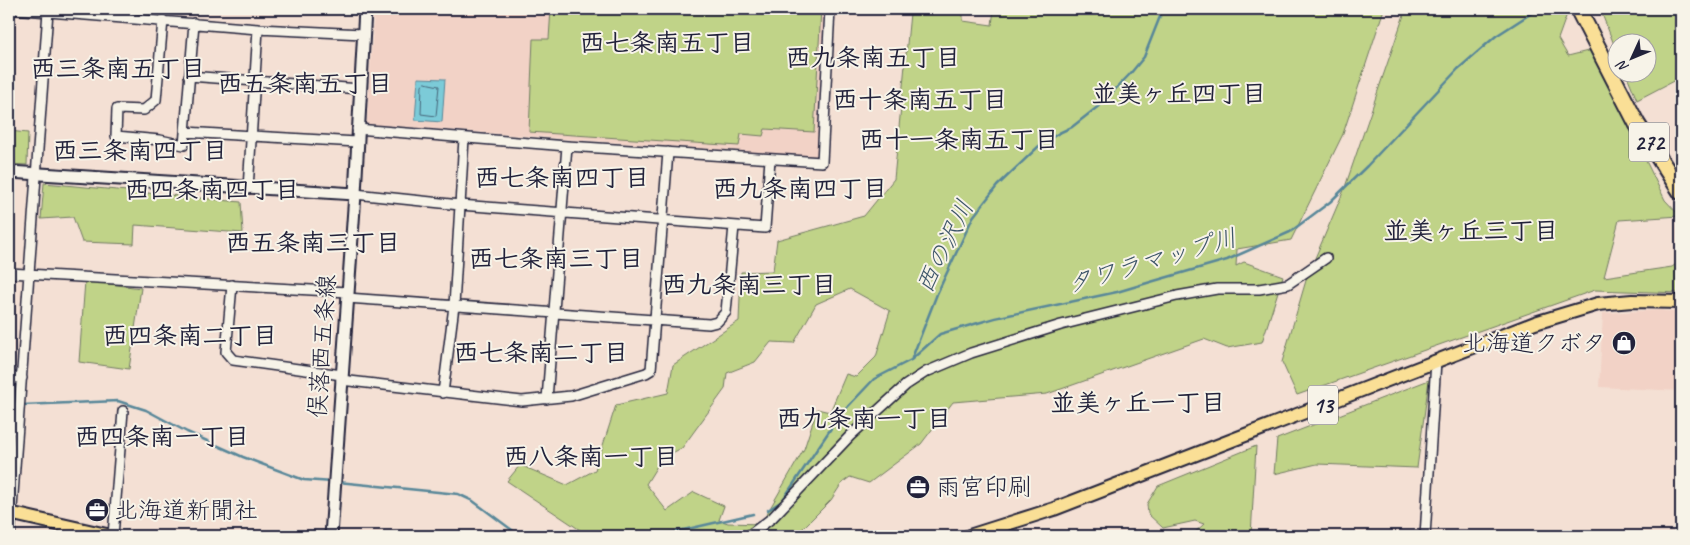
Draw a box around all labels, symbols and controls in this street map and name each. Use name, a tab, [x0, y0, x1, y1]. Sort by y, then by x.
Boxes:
district label: 西七条南五丁目	[579, 27, 755, 59]
north arrow	[1608, 32, 1658, 82]
district label: 西九条南五丁目	[785, 42, 961, 74]
district label: 西三条南五丁目	[30, 53, 206, 85]
text: N	[1612, 56, 1632, 76]
district label: 西五条南五丁目	[217, 68, 393, 100]
district label: 並美ヶ丘四丁目	[1091, 78, 1267, 110]
district label: 西十条南五丁目	[832, 84, 1008, 116]
road number: 272	[1629, 122, 1669, 162]
district label: 西十一条南五丁目	[859, 124, 1059, 156]
district label: 西三条南四丁目	[52, 135, 228, 167]
district label: 西七条南四丁目	[474, 162, 650, 194]
district label: 西九条南四丁目	[712, 173, 888, 205]
district label: 西四条南四丁目	[124, 174, 300, 206]
water label: 西の沢川	[909, 194, 981, 298]
district label: 並美ヶ丘三丁目	[1383, 215, 1559, 247]
water label: タワラマップ川	[1064, 221, 1241, 300]
district label: 西五条南三丁目	[225, 227, 401, 259]
district label: 西七条南三丁目	[468, 243, 644, 275]
district label: 西九条南三丁目	[661, 269, 837, 301]
street label: 俣落西五条線	[302, 273, 342, 419]
district label: 西四条南二丁目	[102, 320, 278, 352]
place label: 北海道クボタ	[1462, 328, 1606, 358]
shop icon: 北海道クボタ	[1611, 330, 1637, 356]
district label: 西七条南二丁目	[453, 337, 629, 369]
road number: 13	[1308, 386, 1338, 424]
district label: 並美ヶ丘一丁目	[1050, 387, 1226, 419]
district label: 西九条南一丁目	[776, 403, 952, 435]
district label: 西四条南一丁目	[74, 421, 250, 453]
district label: 西八条南一丁目	[503, 441, 679, 473]
place label: 雨宮印刷	[936, 472, 1032, 502]
office icon: 雨宮印刷	[905, 474, 931, 500]
place label: 北海道新聞社	[114, 495, 258, 525]
office icon: 北海道新聞社	[84, 497, 110, 523]

